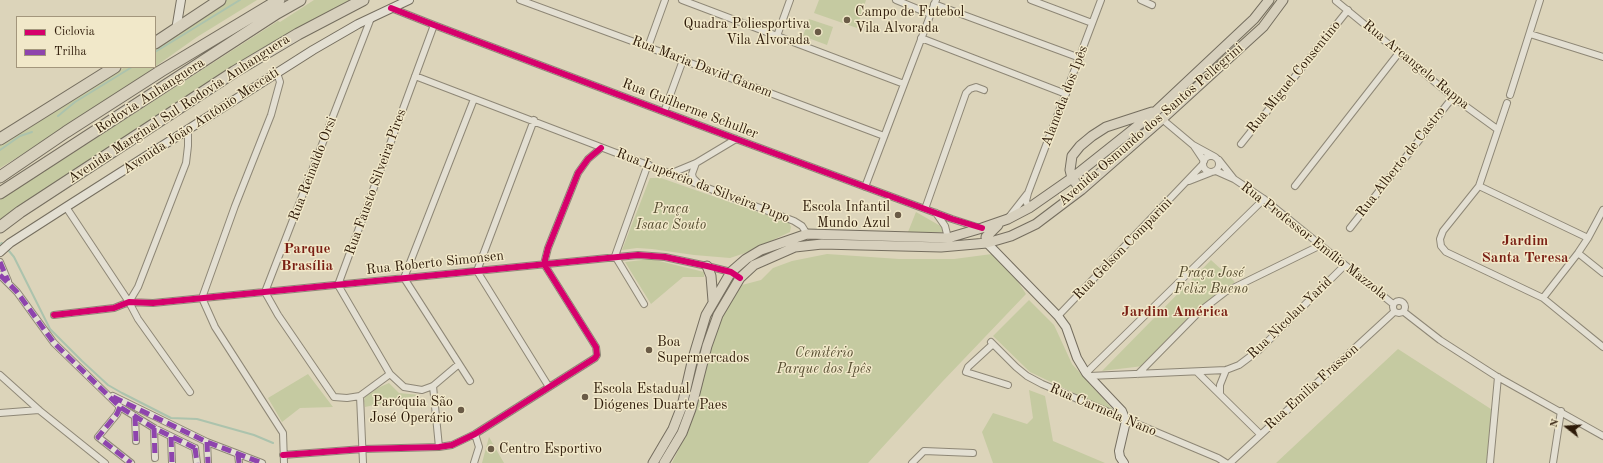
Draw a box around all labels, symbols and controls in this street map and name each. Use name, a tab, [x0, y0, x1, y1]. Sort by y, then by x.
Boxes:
place label: Campo de Futebol Vila Alvorada	[855, 4, 964, 36]
marker: Campo de Futebol Vila Alvorada	[842, 15, 852, 25]
legend	[16, 16, 156, 68]
place label: Quadra Poliesportiva Vila Alvorada	[684, 16, 810, 48]
street label: Rua Miguel Consentino	[1243, 17, 1345, 137]
street label: Rua Arcangelo Rappa	[1359, 17, 1473, 113]
text: Ciclovia	[54, 26, 95, 38]
marker: Quadra Poliesportiva Vila Alvorada	[813, 27, 823, 37]
street label: Avenida Marginal Sul Rodovia Anhanguera	[65, 31, 293, 187]
street label: Rua Maria David Ganem	[629, 32, 775, 102]
street label: Avenida Osmundo dos Santos Pellegrini	[1055, 40, 1247, 210]
street label: Alameda dos Ipês	[1038, 43, 1092, 149]
text: Trilha	[54, 46, 86, 58]
street label: Rodovia Anhanguera	[92, 54, 208, 138]
street label: Avenida João Antônio Meccati	[120, 64, 282, 178]
street label: Rua Guilherme Schuller	[620, 75, 760, 143]
street label: Rua Alberto de Castro	[1353, 103, 1449, 221]
street label: Rua Fausto Silveira Pires	[342, 107, 410, 257]
street label: Rua Reinaldo Orsi	[285, 114, 341, 224]
street label: Rua Lupércio da Silveira Pupo	[614, 145, 792, 227]
street label: Rua Professor Emílio Mazzola	[1237, 178, 1391, 304]
street label: Rua Gelson Comparini	[1070, 194, 1176, 304]
place label: Escola Infantil Mundo Azul	[802, 199, 890, 232]
park label: Praça Isaac Souto	[636, 201, 706, 234]
marker: Escola Infantil Mundo Azul	[893, 210, 903, 220]
district label: Jardim Santa Teresa	[1481, 232, 1569, 267]
district label: Parque Brasília	[281, 240, 333, 275]
street label: Rua Roberto Simonsen	[365, 247, 505, 279]
park label: Praça José Felix Bueno	[1174, 265, 1248, 298]
street label: Rua Nicolau Yarid	[1244, 273, 1336, 363]
district label: Jardim América	[1122, 303, 1228, 321]
place label: Boa Supermercados	[657, 334, 749, 366]
street label: Rua Emilia Frasson	[1262, 341, 1362, 433]
marker: Boa Supermercados	[644, 345, 654, 355]
park label: Cemitério Parque dos Ipês	[777, 345, 871, 378]
street label: Rua Carmela Nano	[1047, 380, 1159, 440]
place label: Escola Estadual Diógenes Duarte Paes	[593, 381, 727, 414]
marker: Escola Estadual Diógenes Duarte Paes	[580, 392, 590, 402]
place label: Paróquia São José Operário	[369, 394, 453, 426]
marker: Paróquia São José Operário	[456, 405, 466, 415]
north arrow	[1547, 407, 1587, 447]
text: N	[1549, 418, 1562, 429]
place label: Centro Esportivo	[499, 441, 602, 457]
marker: Centro Esportivo	[486, 444, 496, 454]

